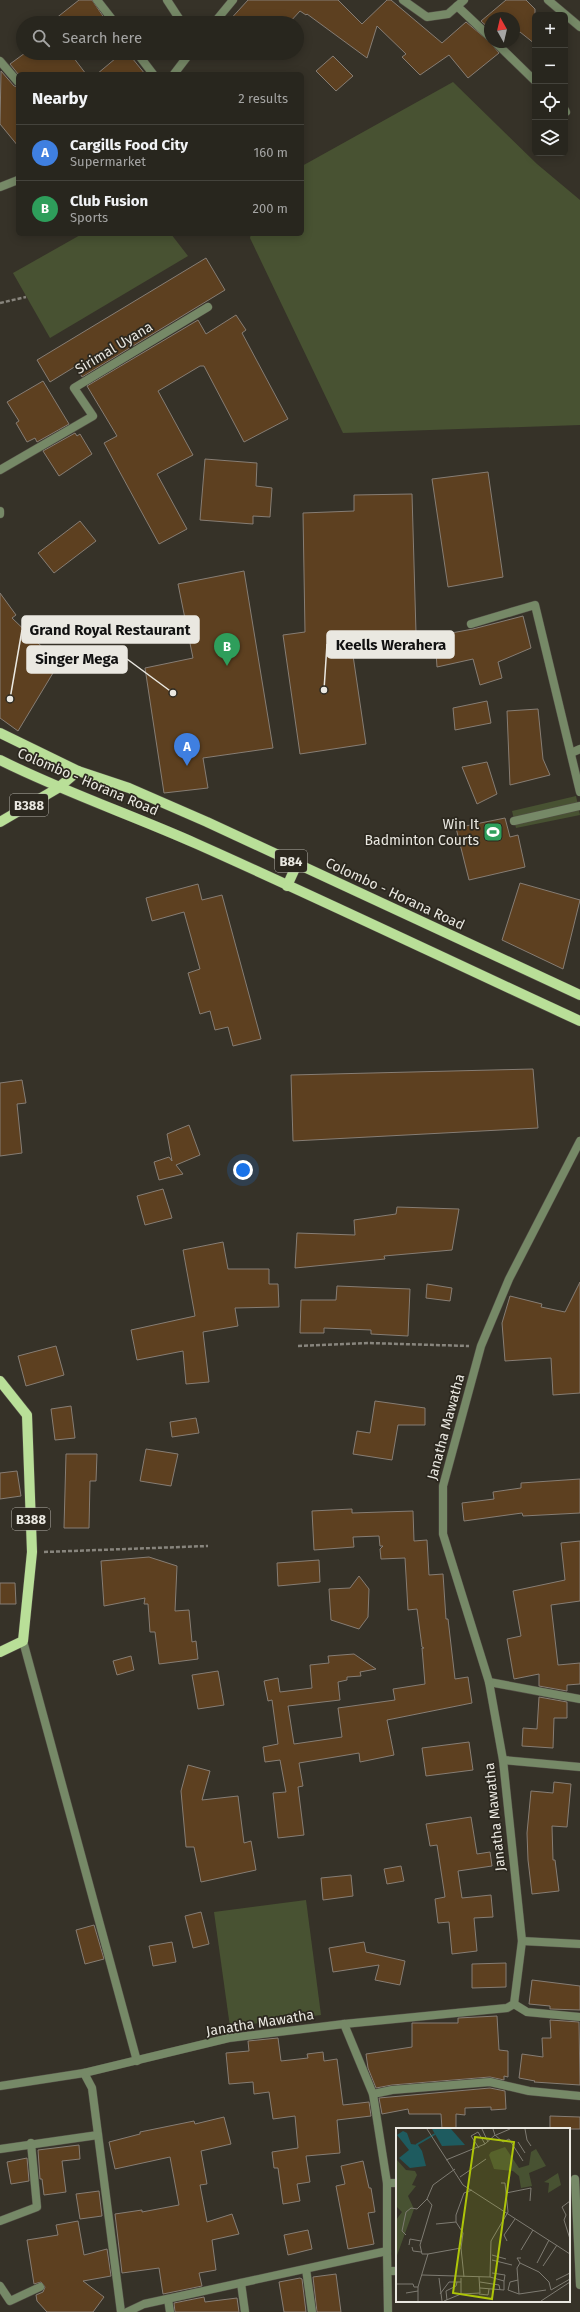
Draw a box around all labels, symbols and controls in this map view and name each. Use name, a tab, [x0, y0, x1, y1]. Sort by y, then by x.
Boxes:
north arrow	[484, 12, 520, 48]
map controls	[532, 12, 568, 156]
button: +	[532, 12, 568, 48]
search box	[16, 16, 304, 60]
icon: search	[30, 27, 52, 49]
text: Search here	[62, 29, 142, 47]
button: −	[532, 48, 568, 84]
button: locate	[532, 84, 568, 120]
text: Nearby	[32, 88, 87, 109]
text: 2 results	[238, 91, 288, 106]
button: layers	[532, 120, 568, 156]
text: Cargills Food City	[70, 136, 188, 154]
text: A	[41, 145, 49, 160]
text: 160 m	[254, 145, 288, 160]
text: Supermarket	[70, 154, 146, 169]
text: Club Fusion	[70, 192, 148, 210]
text: B	[41, 201, 49, 216]
text: 200 m	[252, 201, 288, 216]
text: Sports	[70, 210, 108, 225]
street label: Sirimal Uyana	[72, 318, 156, 378]
callout: Grand Royal Restaurant	[22, 616, 199, 643]
text: Grand Royal Restaurant	[30, 621, 191, 639]
callout: Keells Werahera	[327, 631, 454, 658]
pin: B	[214, 633, 240, 666]
text: Keells Werahera	[336, 636, 446, 654]
callout: Singer Mega	[27, 646, 127, 673]
text: Singer Mega	[35, 650, 119, 668]
pin: A	[174, 733, 200, 766]
street label: Colombo - Horana Road	[15, 745, 161, 819]
road number: B388	[10, 794, 48, 816]
place label: Win It Badminton Courts	[365, 816, 480, 849]
sports icon: Win It Badminton Courts	[482, 821, 504, 843]
road number: B84	[275, 850, 307, 872]
street label: Colombo - Horana Road	[323, 854, 467, 934]
your location	[233, 1160, 253, 1180]
street label: Janatha Mawatha	[424, 1372, 468, 1482]
road number: B388	[12, 1508, 50, 1530]
street label: Janatha Mawatha	[481, 1762, 509, 1872]
street label: Janatha Mawatha	[205, 2006, 315, 2040]
inset map	[396, 2128, 570, 2302]

